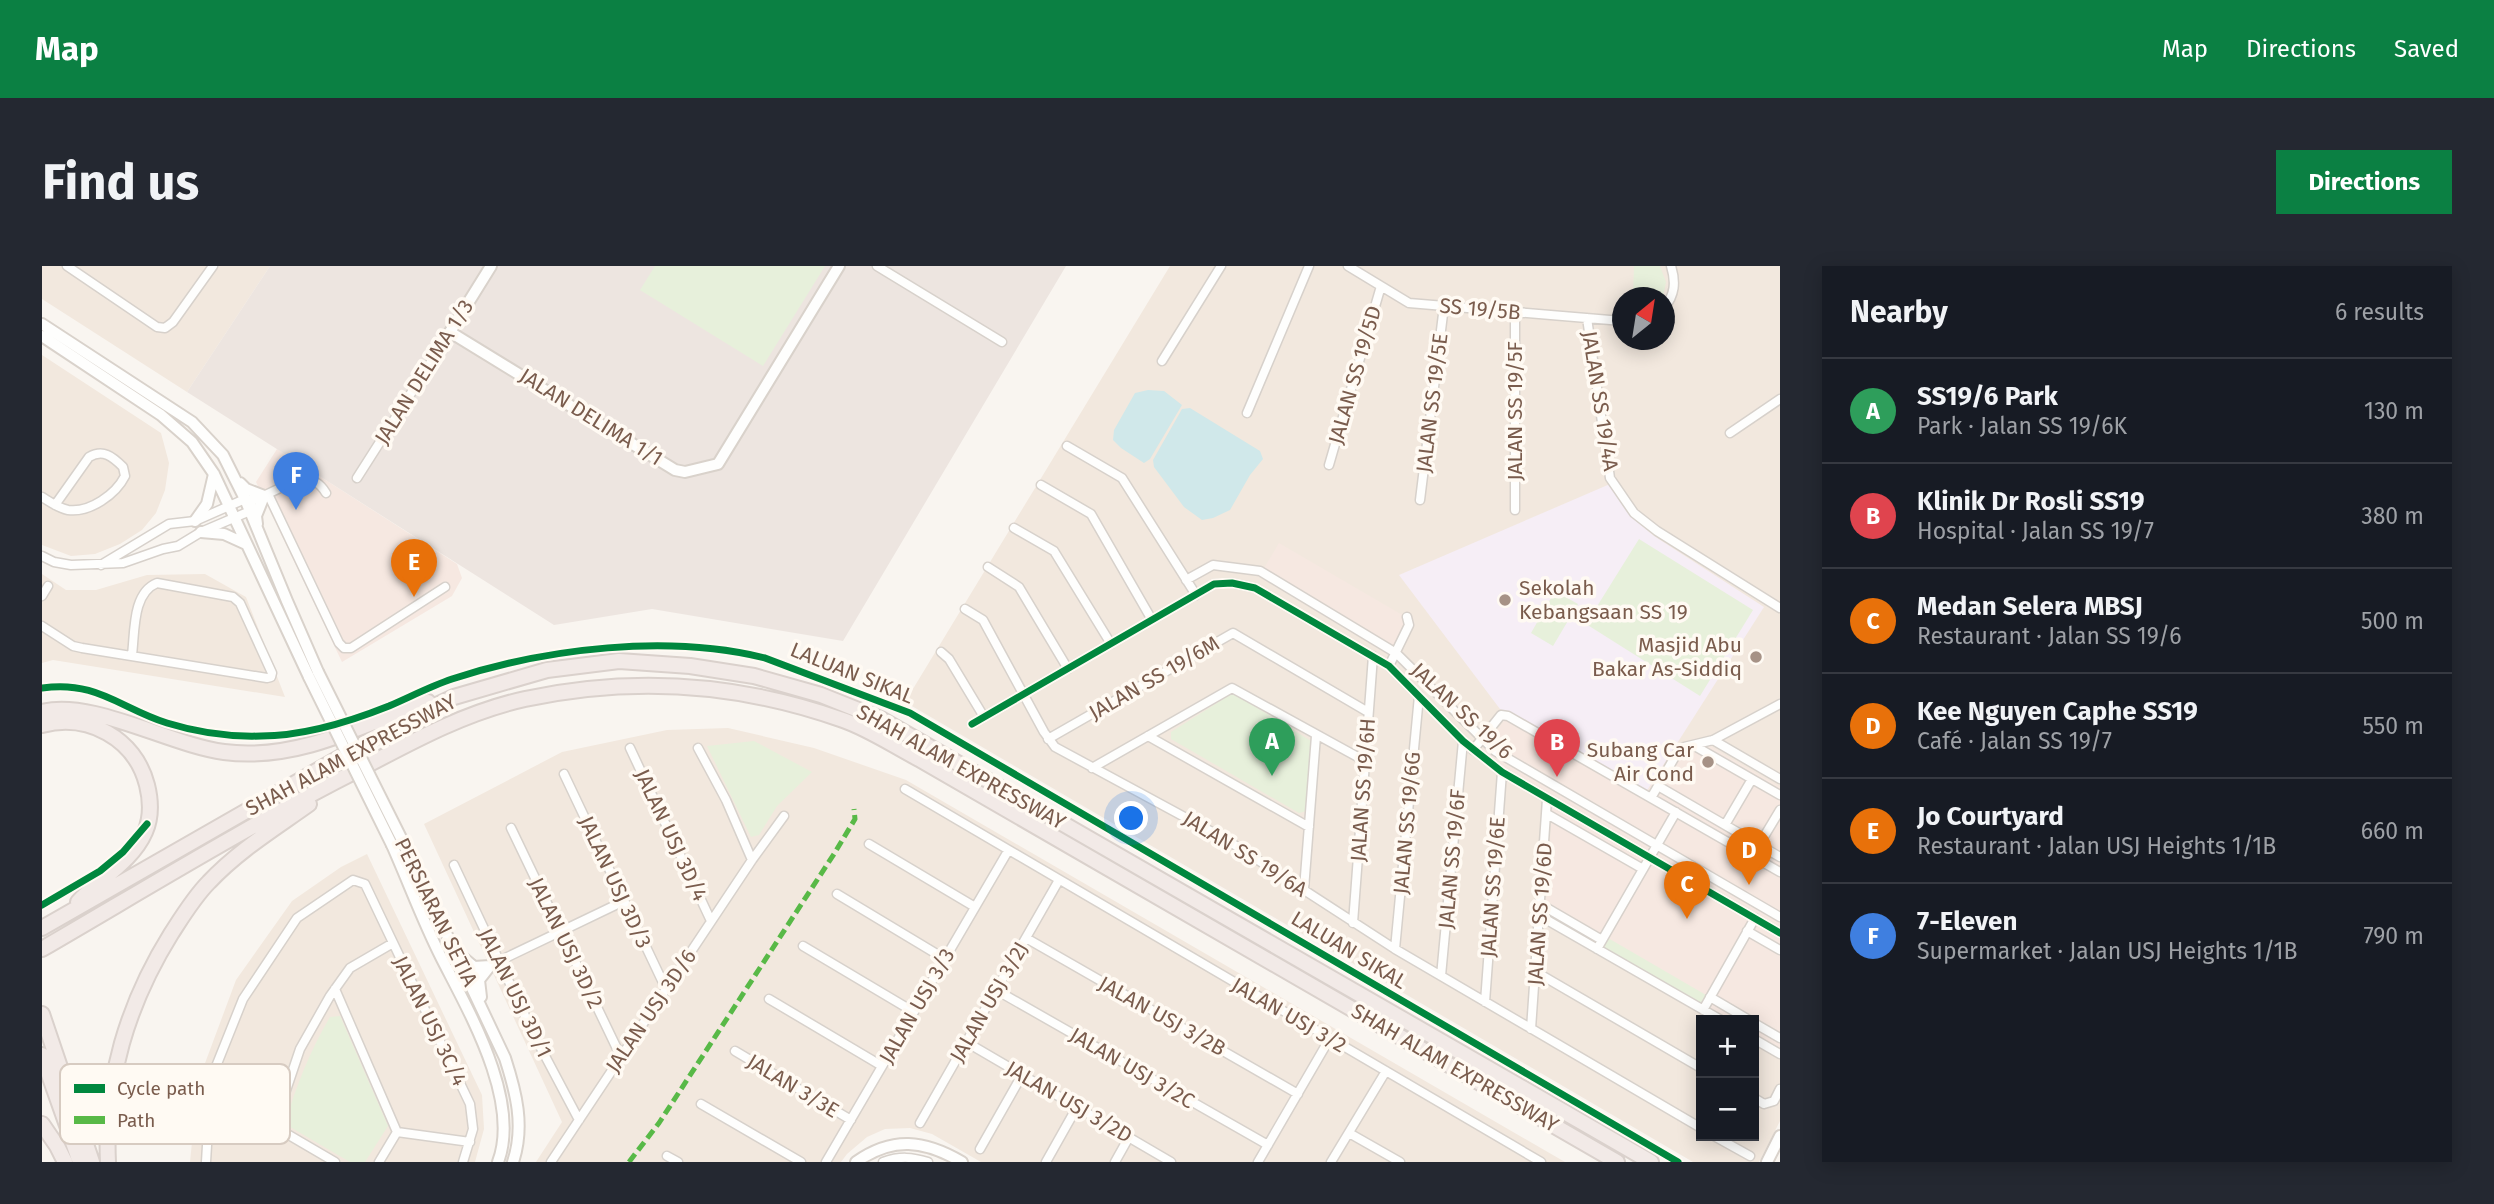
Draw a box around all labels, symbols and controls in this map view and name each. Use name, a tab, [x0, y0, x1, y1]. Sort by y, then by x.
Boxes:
text: Map	[35, 29, 99, 69]
text: Map	[2162, 35, 2208, 63]
text: Directions	[2246, 35, 2356, 63]
text: Saved	[2394, 35, 2459, 63]
button: Directions	[2276, 150, 2452, 214]
text: Find us	[42, 153, 199, 212]
north arrow	[1612, 287, 1675, 350]
street label: SS 19/5B	[1438, 293, 1522, 325]
text: Nearby	[1850, 294, 1948, 330]
street label: JALAN DELIMA 1/3	[369, 295, 479, 449]
text: 6 results	[2335, 298, 2424, 326]
street label: JALAN SS 19/5D	[1323, 303, 1387, 447]
street label: JALAN SS 19/4A	[1576, 329, 1624, 473]
street label: JALAN SS 19/5E	[1411, 332, 1453, 474]
street label: JALAN SS 19/5F	[1502, 341, 1528, 481]
street label: JALAN DELIMA 1/1	[515, 363, 667, 471]
text: SS19/6 Park	[1917, 381, 2058, 412]
text: A	[1866, 397, 1880, 425]
text: 130 m	[2364, 397, 2424, 425]
text: Park · Jalan SS 19/6K	[1917, 412, 2127, 440]
pin: F	[273, 452, 319, 510]
text: Klinik Dr Rosli SS19	[1917, 486, 2145, 517]
text: B	[1866, 502, 1880, 530]
text: 380 m	[2361, 502, 2424, 530]
text: Hospital · Jalan SS 19/7	[1917, 517, 2154, 545]
pin: E	[391, 539, 437, 597]
place label: Sekolah Kebangsaan SS 19	[1519, 575, 1688, 625]
text: Medan Selera MBSJ	[1917, 591, 2143, 622]
marker: Sekolah Kebangsaan SS 19	[1497, 592, 1513, 608]
text: C	[1866, 607, 1880, 635]
text: 500 m	[2361, 607, 2424, 635]
text: Restaurant · Jalan SS 19/6	[1917, 622, 2182, 650]
street label: JALAN SS 19/6M	[1084, 630, 1224, 726]
place label: Masjid Abu Bakar As-Siddiq	[1592, 632, 1742, 682]
street label: LALUAN SIKAL	[787, 636, 918, 710]
marker: Masjid Abu Bakar As-Siddiq	[1748, 649, 1764, 665]
street label: JALAN SS 19/6	[1406, 657, 1518, 765]
street label: SHAH ALAM EXPRESSWAY	[241, 688, 461, 822]
text: Kee Nguyen Caphe SS19	[1917, 696, 2198, 727]
street label: SHAH ALAM EXPRESSWAY	[852, 699, 1070, 836]
text: D	[1866, 712, 1880, 740]
text: 550 m	[2362, 712, 2424, 740]
street label: JALAN SS 19/6H	[1345, 717, 1381, 863]
pin: A	[1249, 718, 1295, 776]
pin: B	[1534, 719, 1580, 777]
text: Café · Jalan SS 19/7	[1917, 727, 2112, 755]
place label: Subang Car Air Cond	[1587, 737, 1694, 787]
street label: JALAN SS 19/6G	[1388, 751, 1426, 895]
marker: Subang Car Air Cond	[1700, 754, 1716, 770]
street label: JALAN USJ 3D/4	[629, 765, 713, 905]
street label: JALAN SS 19/6F	[1433, 788, 1471, 930]
your location	[1114, 801, 1148, 835]
text: Jo Courtyard	[1917, 801, 2064, 832]
street label: JALAN SS 19/6A	[1178, 805, 1312, 903]
street label: JALAN USJ 3D/3	[573, 812, 657, 952]
street label: JALAN SS 19/6E	[1475, 816, 1511, 958]
text: E	[1867, 817, 1879, 845]
text: 660 m	[2361, 817, 2424, 845]
pin: D	[1726, 827, 1772, 885]
text: Restaurant · Jalan USJ Heights 1/1B	[1917, 832, 2276, 860]
street label: PERSIARAN SETIA	[389, 833, 483, 991]
street label: JALAN SS 19/6D	[1522, 842, 1558, 986]
pin: C	[1664, 861, 1710, 919]
street label: JALAN USJ 3D/2	[523, 873, 609, 1013]
street label: LALUAN SIKAL	[1286, 905, 1412, 995]
text: 7-Eleven	[1917, 906, 2017, 937]
text: F	[1867, 922, 1879, 950]
text: 790 m	[2363, 922, 2424, 950]
street label: JALAN USJ 3D/1	[472, 924, 558, 1062]
street label: JALAN USJ 3/2J	[944, 937, 1034, 1067]
text: Supermarket · Jalan USJ Heights 1/1B	[1917, 937, 2298, 965]
street label: JALAN USJ 3D/6	[600, 944, 702, 1078]
street label: JALAN USJ 3/3	[874, 944, 960, 1068]
street label: JALAN USJ 3C/4	[387, 952, 473, 1090]
street label: JALAN USJ 3/2B	[1094, 970, 1230, 1062]
street label: JALAN USJ 3/2	[1227, 972, 1351, 1058]
street label: SHAH ALAM EXPRESSWAY	[1347, 998, 1564, 1138]
map controls	[1696, 1015, 1759, 1141]
button: +	[1696, 1015, 1759, 1078]
street label: JALAN USJ 3/2C	[1065, 1022, 1199, 1114]
street label: JALAN 3/3E	[742, 1048, 844, 1124]
street label: JALAN USJ 3/2D	[1001, 1055, 1137, 1149]
legend	[60, 1064, 290, 1144]
text: Cycle path	[117, 1077, 205, 1100]
button: −	[1696, 1078, 1759, 1141]
text: Path	[117, 1109, 155, 1132]

